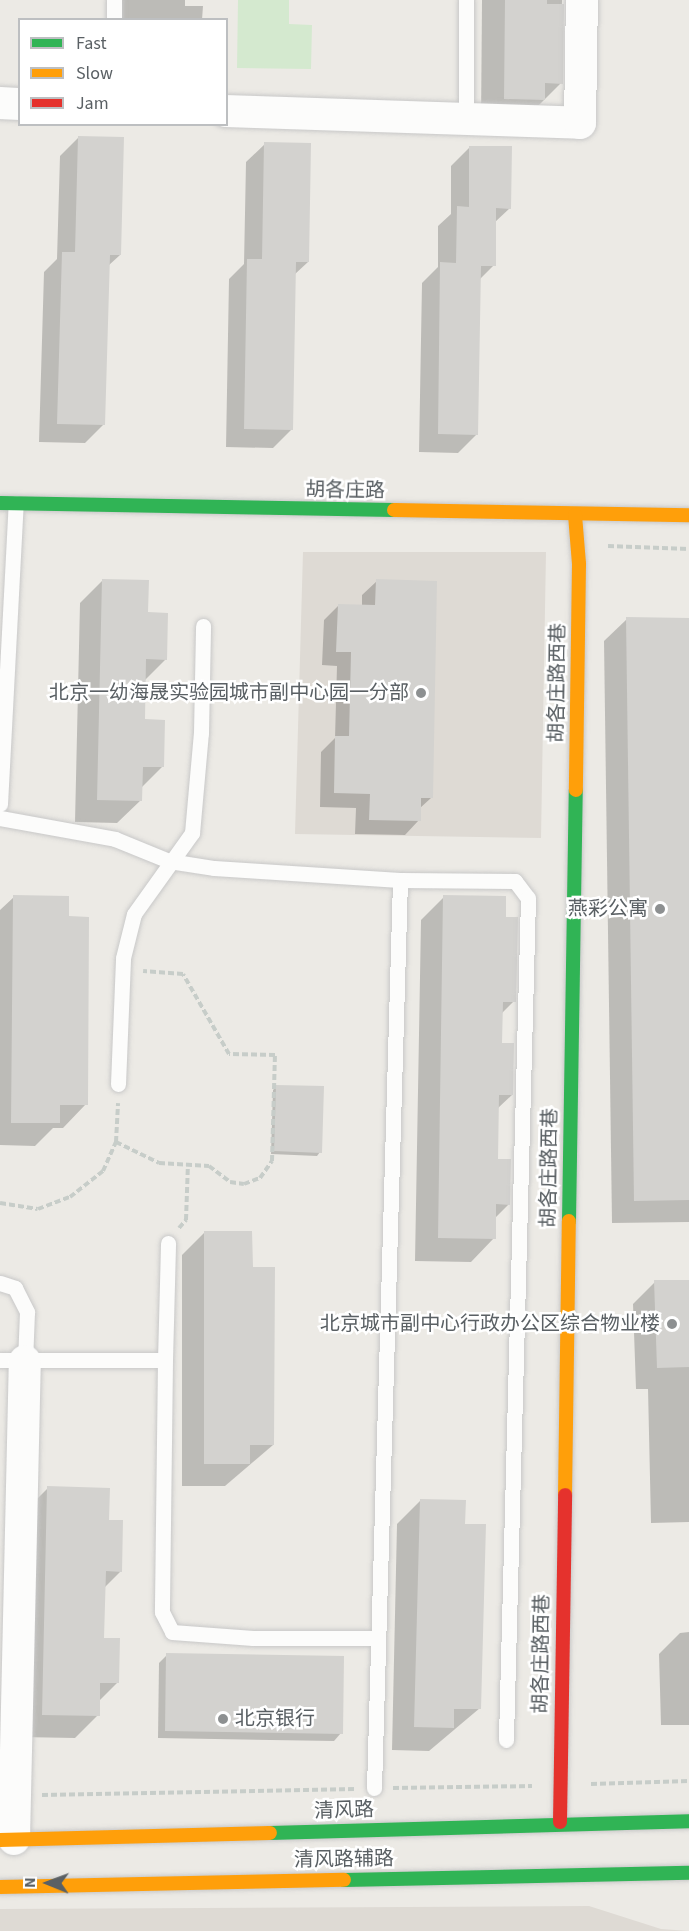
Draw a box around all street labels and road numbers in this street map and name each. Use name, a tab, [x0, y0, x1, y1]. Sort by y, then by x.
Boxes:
street label: 胡各庄路	[305, 478, 385, 504]
street label: 胡各庄路西巷	[545, 623, 571, 743]
street label: 胡各庄路西巷	[537, 1108, 563, 1228]
street label: 胡各庄路西巷	[529, 1594, 555, 1714]
street label: 清风路	[314, 1798, 374, 1824]
street label: 清风路辅路	[294, 1847, 394, 1873]

